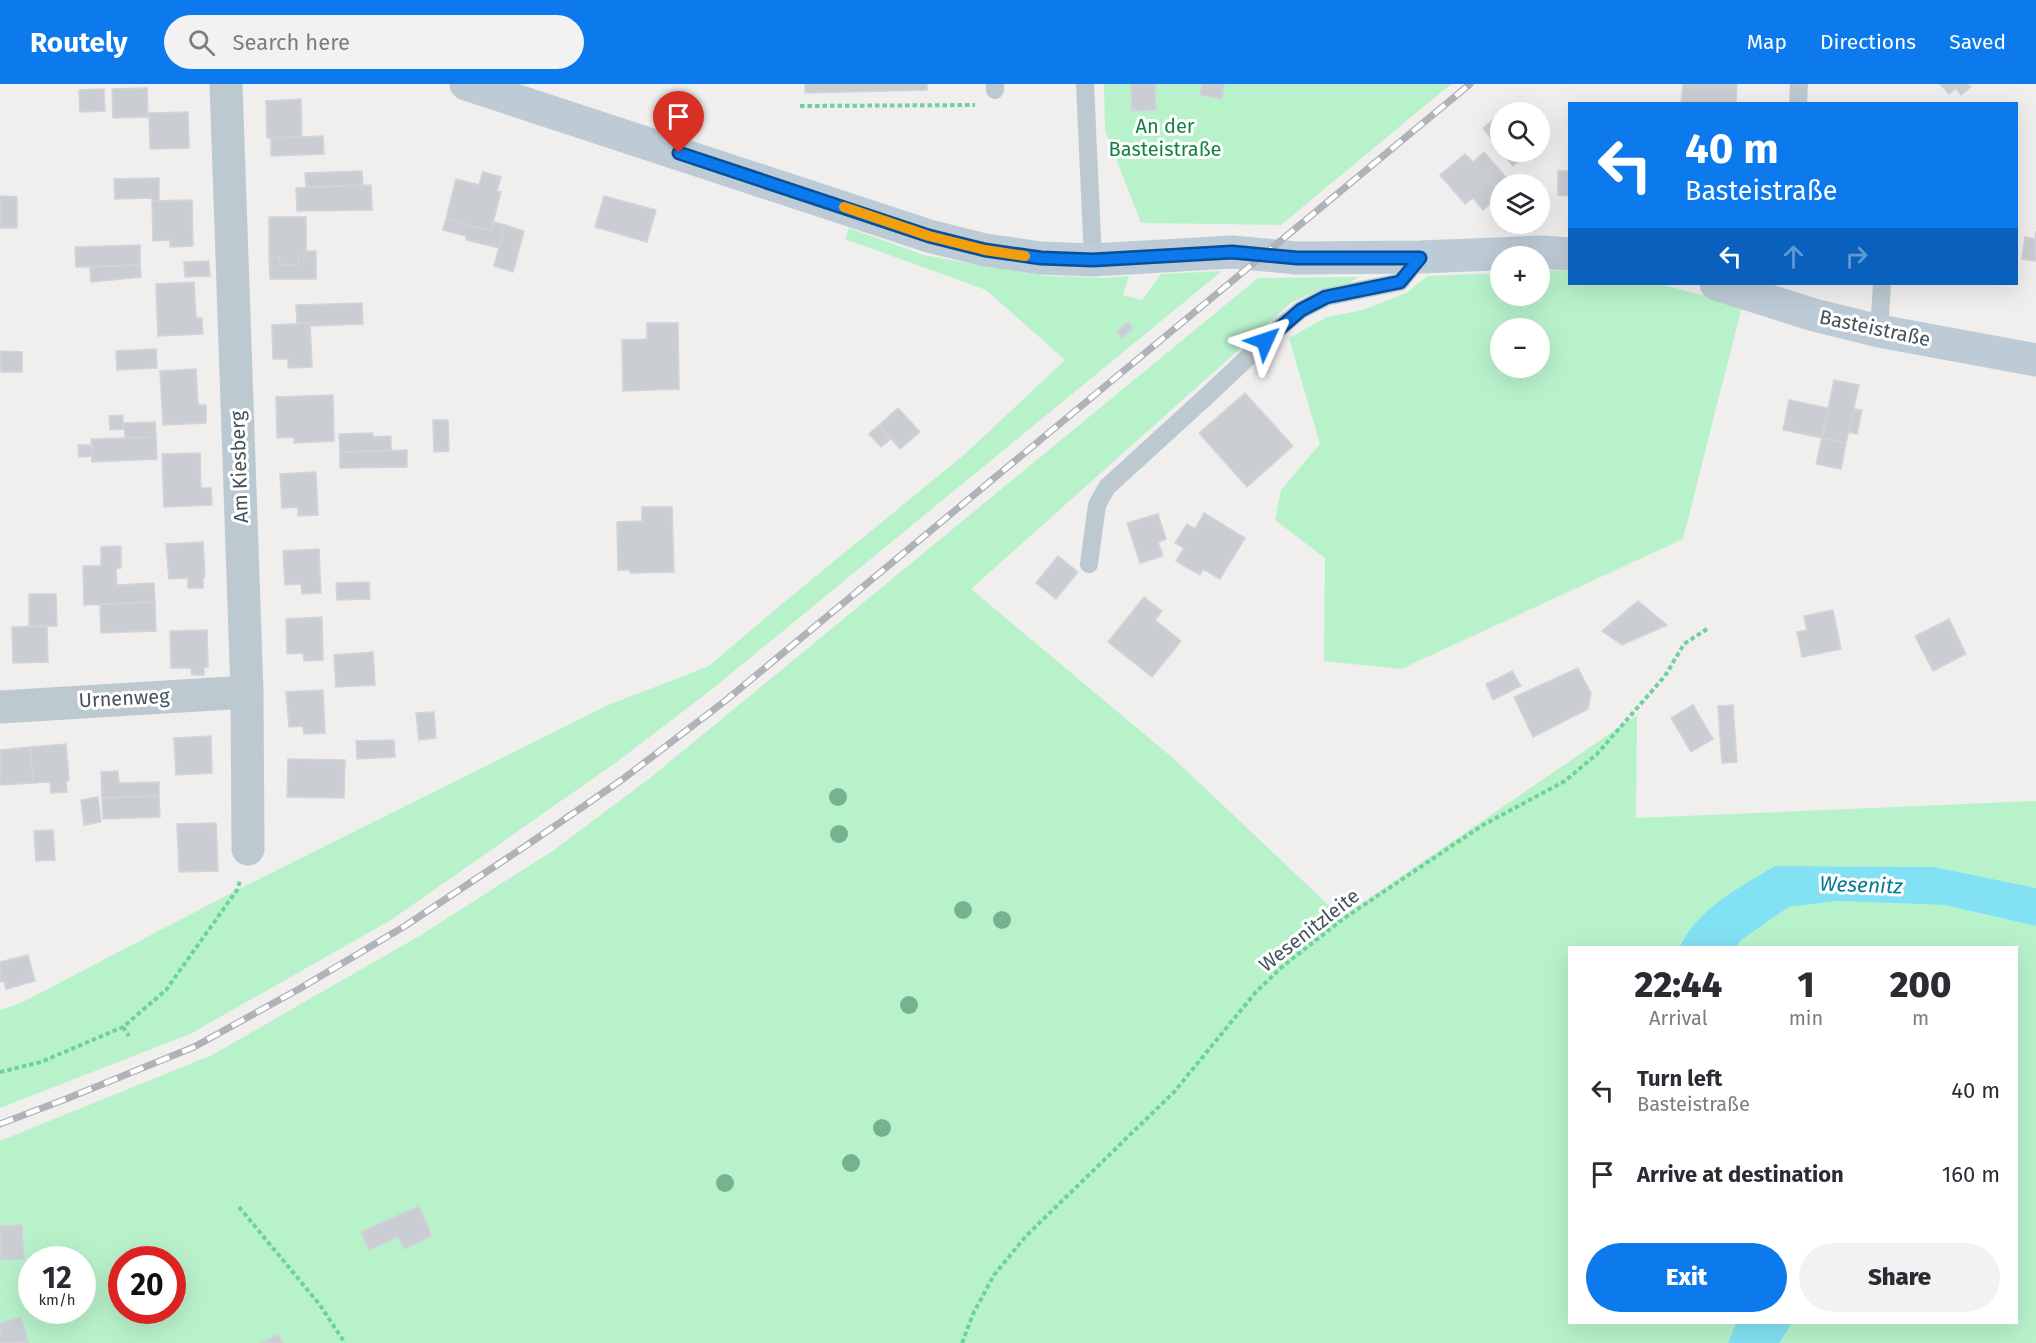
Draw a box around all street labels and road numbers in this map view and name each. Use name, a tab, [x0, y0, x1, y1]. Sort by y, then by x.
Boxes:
street label: Basteistraße	[1817, 305, 1933, 351]
street label: Am Kiesberg	[225, 410, 253, 523]
street label: Urnenweg	[78, 684, 171, 712]
street label: Wesenitzleite	[1254, 883, 1364, 977]

